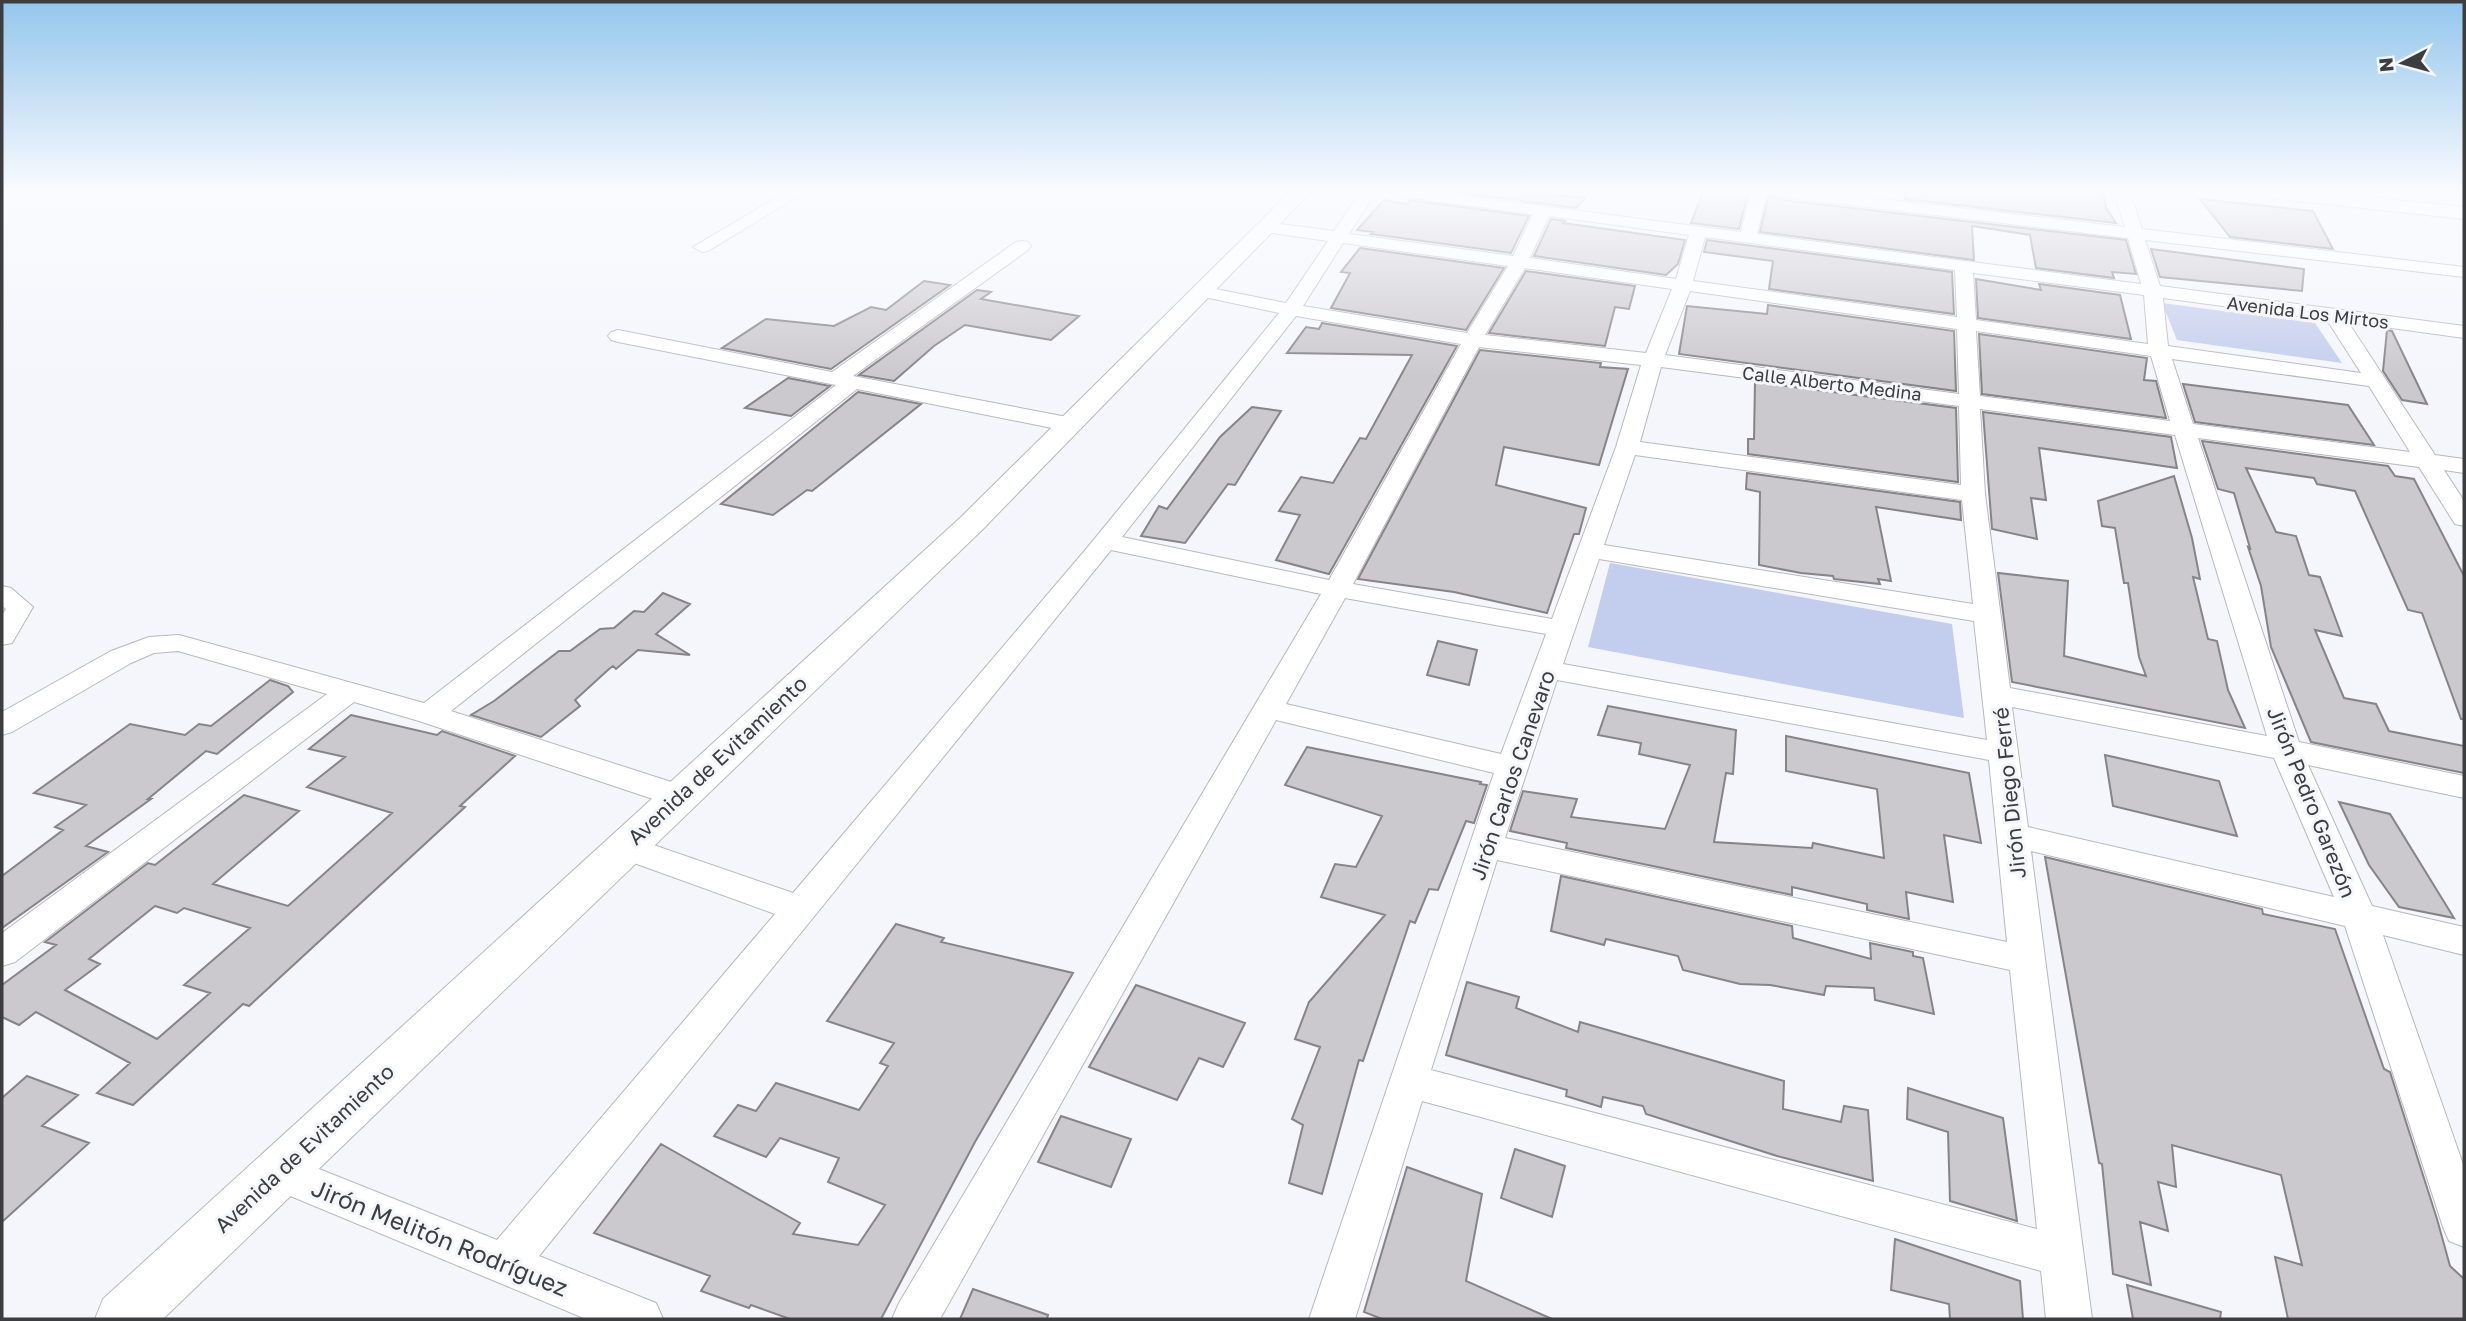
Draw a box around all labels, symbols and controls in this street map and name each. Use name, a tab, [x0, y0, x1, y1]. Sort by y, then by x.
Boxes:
north arrow	[2368, 28, 2438, 98]
text: N	[2373, 56, 2398, 73]
street label: Avenida Los Mirtos	[2226, 291, 2390, 333]
street label: Calle Alberto Medina	[1741, 361, 1923, 405]
street label: Jirón Carlos Canevaro	[1464, 667, 1560, 883]
street label: Avenida de Evitamiento	[622, 670, 812, 850]
street label: Jirón Pedro Garezón	[2262, 703, 2362, 901]
street label: Jirón Diego Ferré	[1987, 706, 2031, 880]
street label: Avenida de Evitamiento	[209, 1058, 399, 1238]
street label: Jirón Melitón Rodríguez	[308, 1172, 572, 1302]

